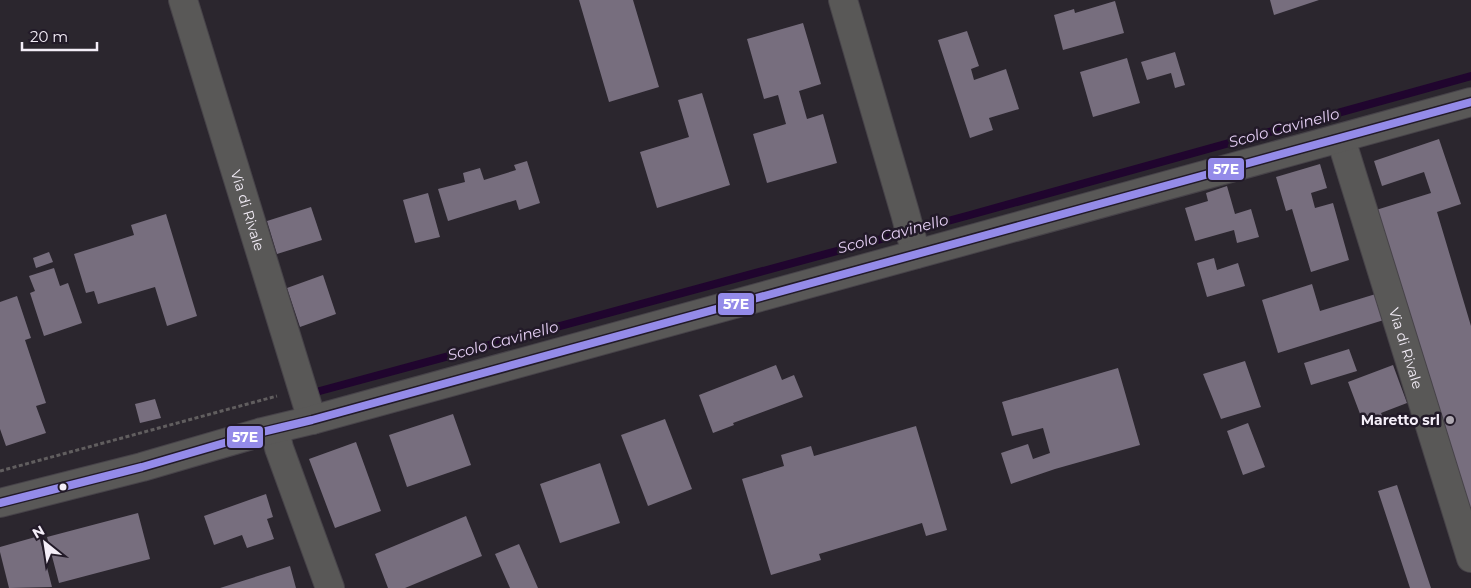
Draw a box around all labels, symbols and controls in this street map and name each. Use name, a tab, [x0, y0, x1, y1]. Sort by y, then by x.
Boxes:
scale bar	[22, 20, 98, 52]
text: 20 m	[30, 27, 68, 46]
water label: Scolo Cavinello	[1226, 104, 1341, 151]
line badge: 57E	[1207, 157, 1245, 181]
text: 57E	[1213, 160, 1239, 178]
street label: Via di Rivale	[227, 168, 269, 253]
water label: Scolo Cavinello	[835, 210, 950, 257]
line badge: 57E	[717, 292, 755, 316]
text: 57E	[723, 295, 749, 313]
street label: Via di Rivale	[1385, 306, 1427, 391]
water label: Scolo Cavinello	[445, 317, 560, 364]
place label: Maretto srl	[1361, 411, 1440, 429]
marker: Maretto srl	[1444, 414, 1456, 426]
line badge: 57E	[226, 425, 264, 449]
text: 57E	[232, 428, 258, 446]
unlabelled marker	[58, 482, 68, 492]
north arrow	[20, 518, 70, 568]
text: N	[29, 521, 48, 542]

